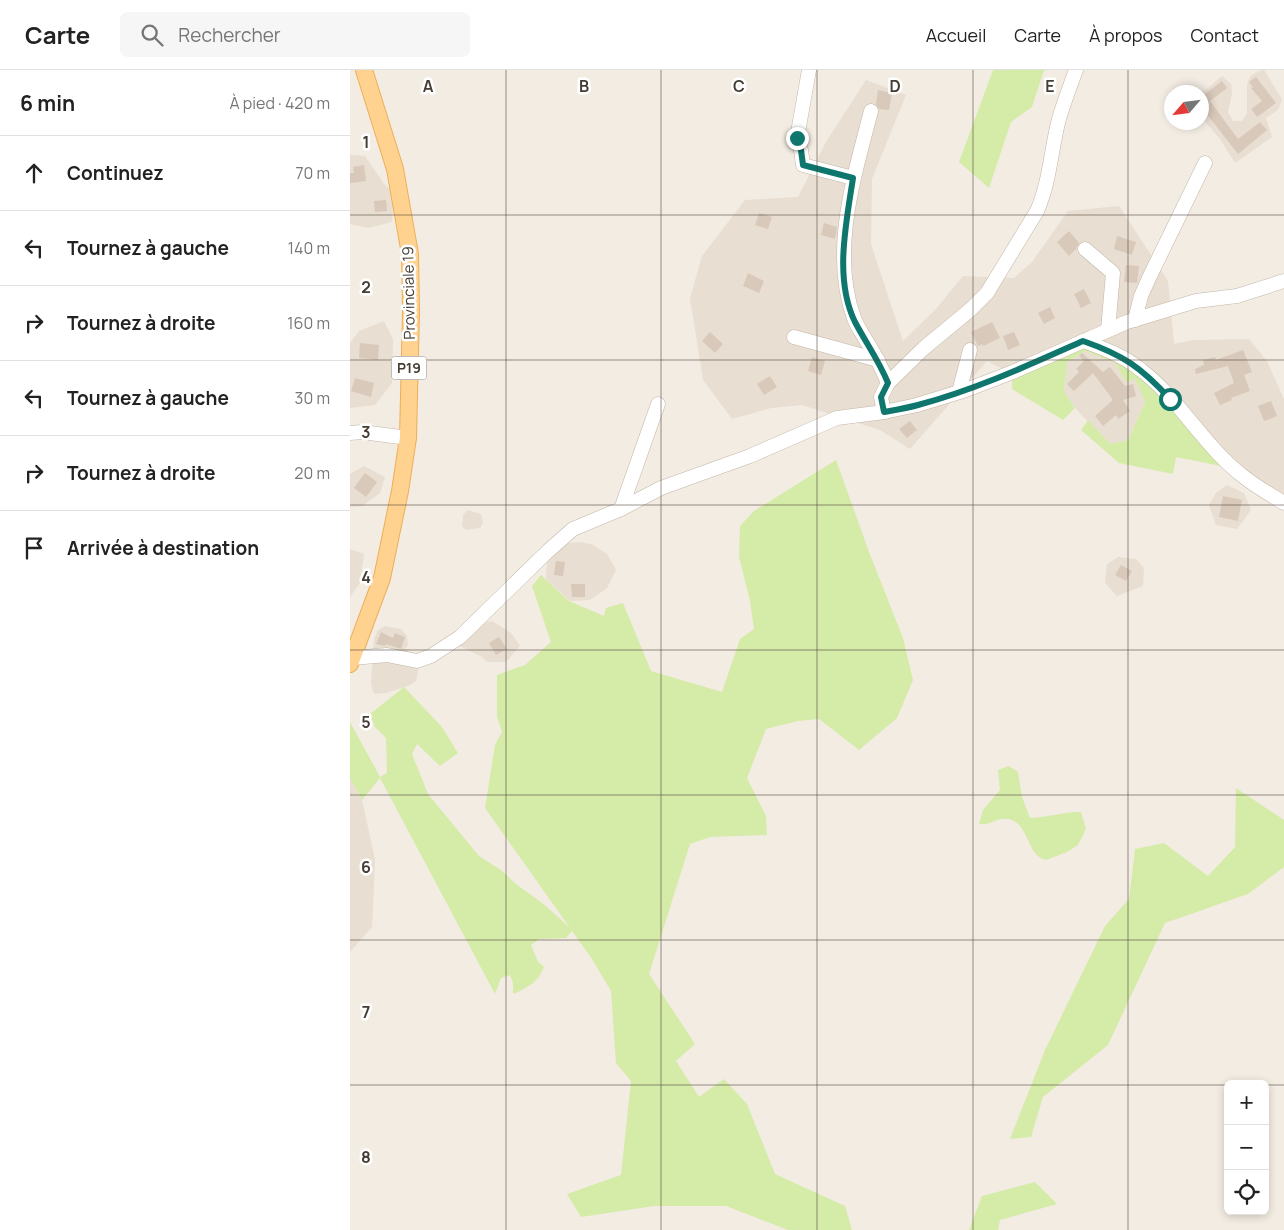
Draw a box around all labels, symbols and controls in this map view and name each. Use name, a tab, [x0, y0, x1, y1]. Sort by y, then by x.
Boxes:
search box	[120, 12, 470, 57]
text: Carte	[25, 18, 90, 51]
icon: search	[138, 21, 166, 49]
text: Rechercher	[178, 22, 281, 48]
text: Accueil	[926, 23, 986, 47]
text: Carte	[1014, 23, 1061, 47]
text: À propos	[1089, 23, 1162, 47]
text: Contact	[1190, 23, 1259, 47]
text: A	[423, 75, 434, 97]
text: B	[579, 75, 589, 97]
text: C	[733, 75, 745, 97]
text: D	[889, 75, 901, 97]
text: E	[1045, 75, 1055, 97]
north arrow	[1164, 85, 1209, 130]
text: 6 min	[20, 89, 75, 117]
text: À pied · 420 m	[230, 92, 330, 114]
route end	[786, 127, 809, 150]
text: 1	[362, 131, 370, 153]
icon: ahead	[20, 159, 48, 187]
text: Continuez	[67, 160, 164, 186]
text: 70 m	[295, 162, 330, 184]
icon: left	[20, 234, 48, 262]
text: Tournez à gauche	[67, 235, 229, 261]
text: 140 m	[288, 237, 330, 259]
street label: Provinciale 19	[397, 246, 420, 340]
text: 2	[361, 276, 371, 298]
icon: right	[20, 309, 48, 337]
text: Tournez à droite	[67, 310, 215, 336]
text: 160 m	[287, 312, 330, 334]
road number: P19	[392, 356, 426, 380]
icon: left	[20, 384, 48, 412]
text: Tournez à gauche	[67, 385, 229, 411]
text: 30 m	[295, 387, 330, 409]
route start	[1159, 388, 1182, 411]
text: 3	[361, 421, 371, 443]
icon: right	[20, 459, 48, 487]
text: Tournez à droite	[67, 460, 215, 486]
text: 20 m	[294, 462, 330, 484]
icon: arrive	[20, 534, 48, 562]
text: Arrivée à destination	[67, 535, 259, 561]
text: 4	[361, 566, 371, 588]
text: 5	[361, 711, 371, 733]
text: 6	[361, 856, 371, 878]
text: 7	[362, 1001, 370, 1023]
map controls	[1224, 1080, 1269, 1215]
button: +	[1224, 1080, 1269, 1125]
button: −	[1224, 1125, 1269, 1170]
text: 8	[361, 1146, 371, 1168]
button: locate	[1224, 1170, 1269, 1215]

